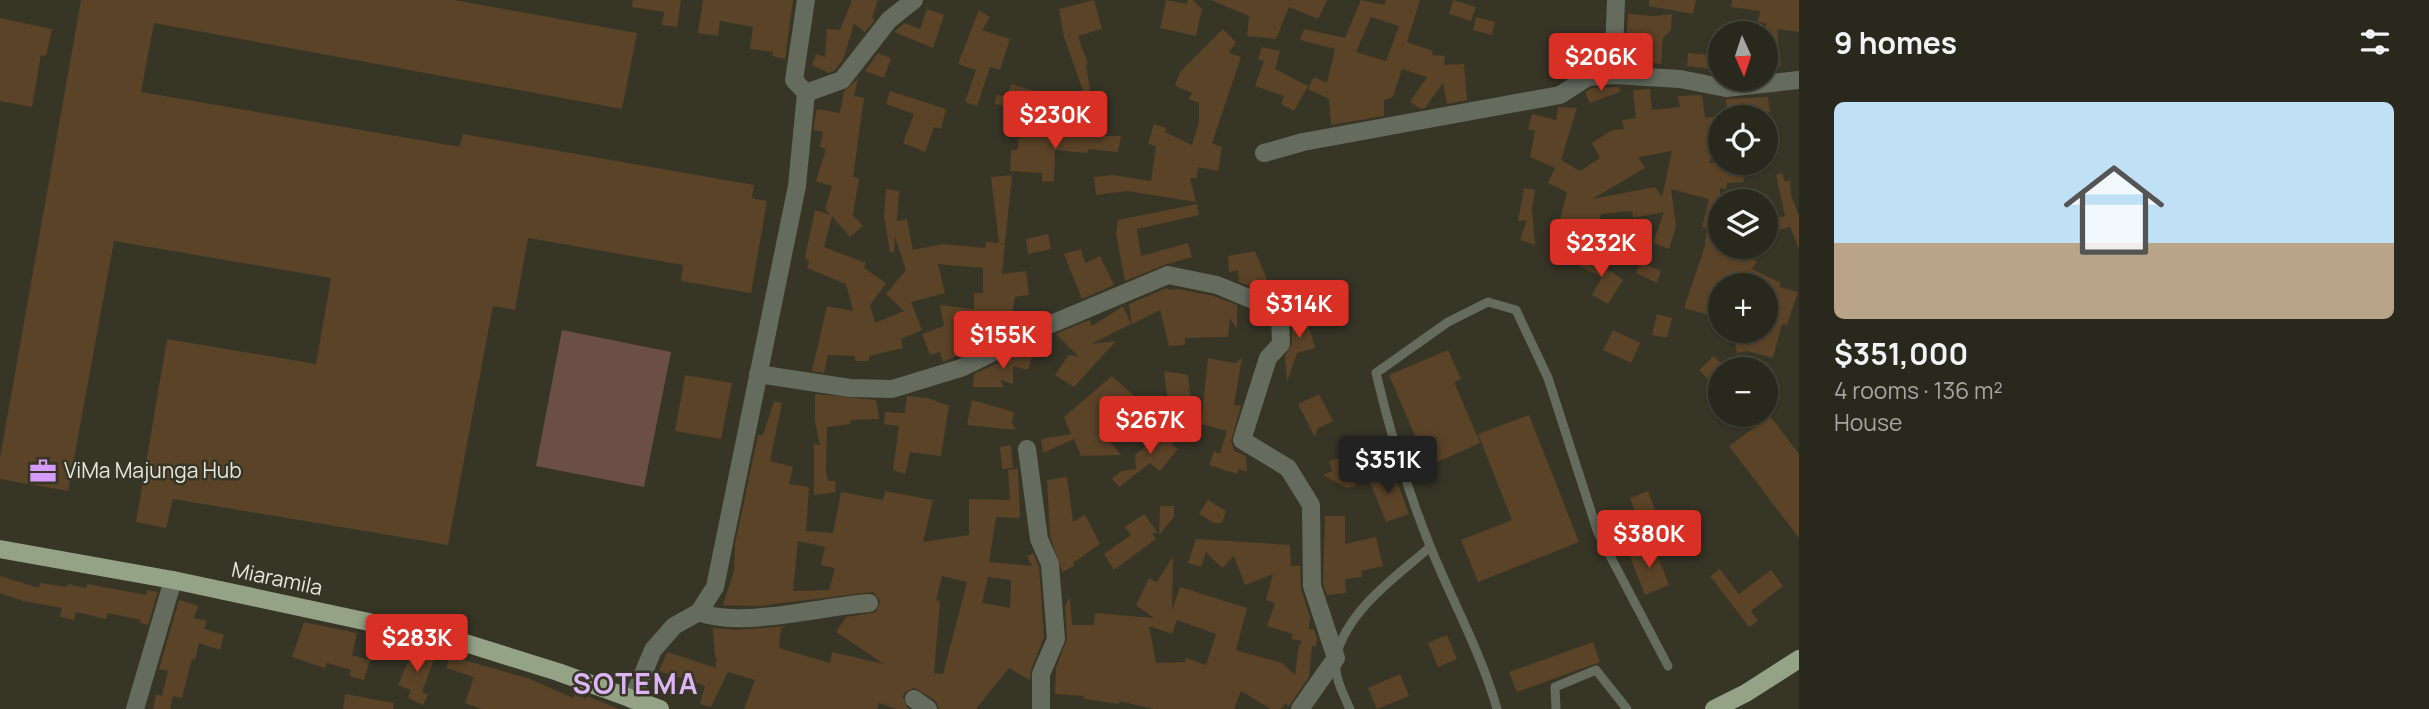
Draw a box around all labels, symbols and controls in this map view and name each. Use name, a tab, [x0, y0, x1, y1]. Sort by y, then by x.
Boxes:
north arrow	[1708, 21, 1778, 91]
map controls	[1708, 21, 1778, 427]
text: 9 homes	[1834, 22, 1957, 63]
icon: filters	[2356, 23, 2394, 61]
pin: $206K	[1552, 34, 1650, 93]
text: $206K	[1565, 40, 1637, 72]
pin: $230K	[1006, 92, 1104, 151]
text: $230K	[1019, 98, 1091, 130]
button: locate	[1708, 105, 1778, 175]
icon: home	[2051, 147, 2177, 273]
button: layers	[1708, 189, 1778, 259]
pin: $232K	[1552, 219, 1650, 279]
text: $232K	[1566, 226, 1636, 258]
button: +	[1708, 273, 1778, 343]
pin: $314K	[1250, 280, 1348, 340]
text: $314K	[1266, 287, 1332, 319]
pin: $155K	[954, 312, 1052, 371]
text: $155K	[970, 318, 1036, 350]
text: $351,000	[1834, 333, 1968, 374]
button: −	[1708, 357, 1778, 427]
text: 4 rooms · 136 m²	[1834, 374, 2003, 406]
pin: $267K	[1101, 396, 1199, 456]
text: $267K	[1115, 403, 1185, 435]
text: House	[1834, 406, 1903, 438]
pin: $351K	[1339, 436, 1437, 496]
text: $351K	[1355, 443, 1421, 475]
office icon: ViMa Majunga Hub	[28, 456, 58, 486]
place label: ViMa Majunga Hub	[64, 456, 242, 484]
pin: $380K	[1600, 510, 1698, 570]
text: $380K	[1613, 517, 1685, 549]
street label: Miaramila	[229, 555, 325, 601]
pin: $283K	[368, 614, 466, 674]
text: $283K	[382, 621, 452, 653]
district label: SOTEMA	[573, 664, 699, 702]

